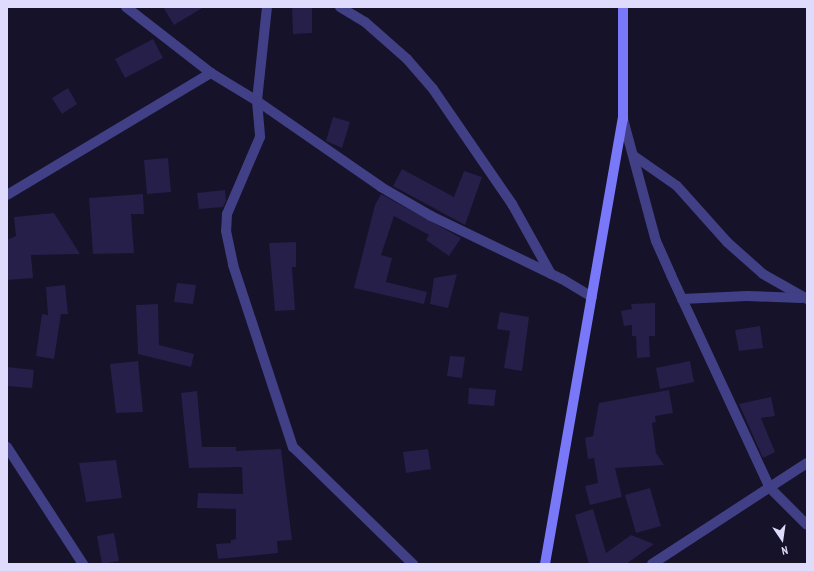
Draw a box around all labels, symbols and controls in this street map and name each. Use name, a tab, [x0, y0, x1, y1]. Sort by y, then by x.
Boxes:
north arrow	[762, 519, 802, 559]
text: N	[780, 543, 789, 558]

